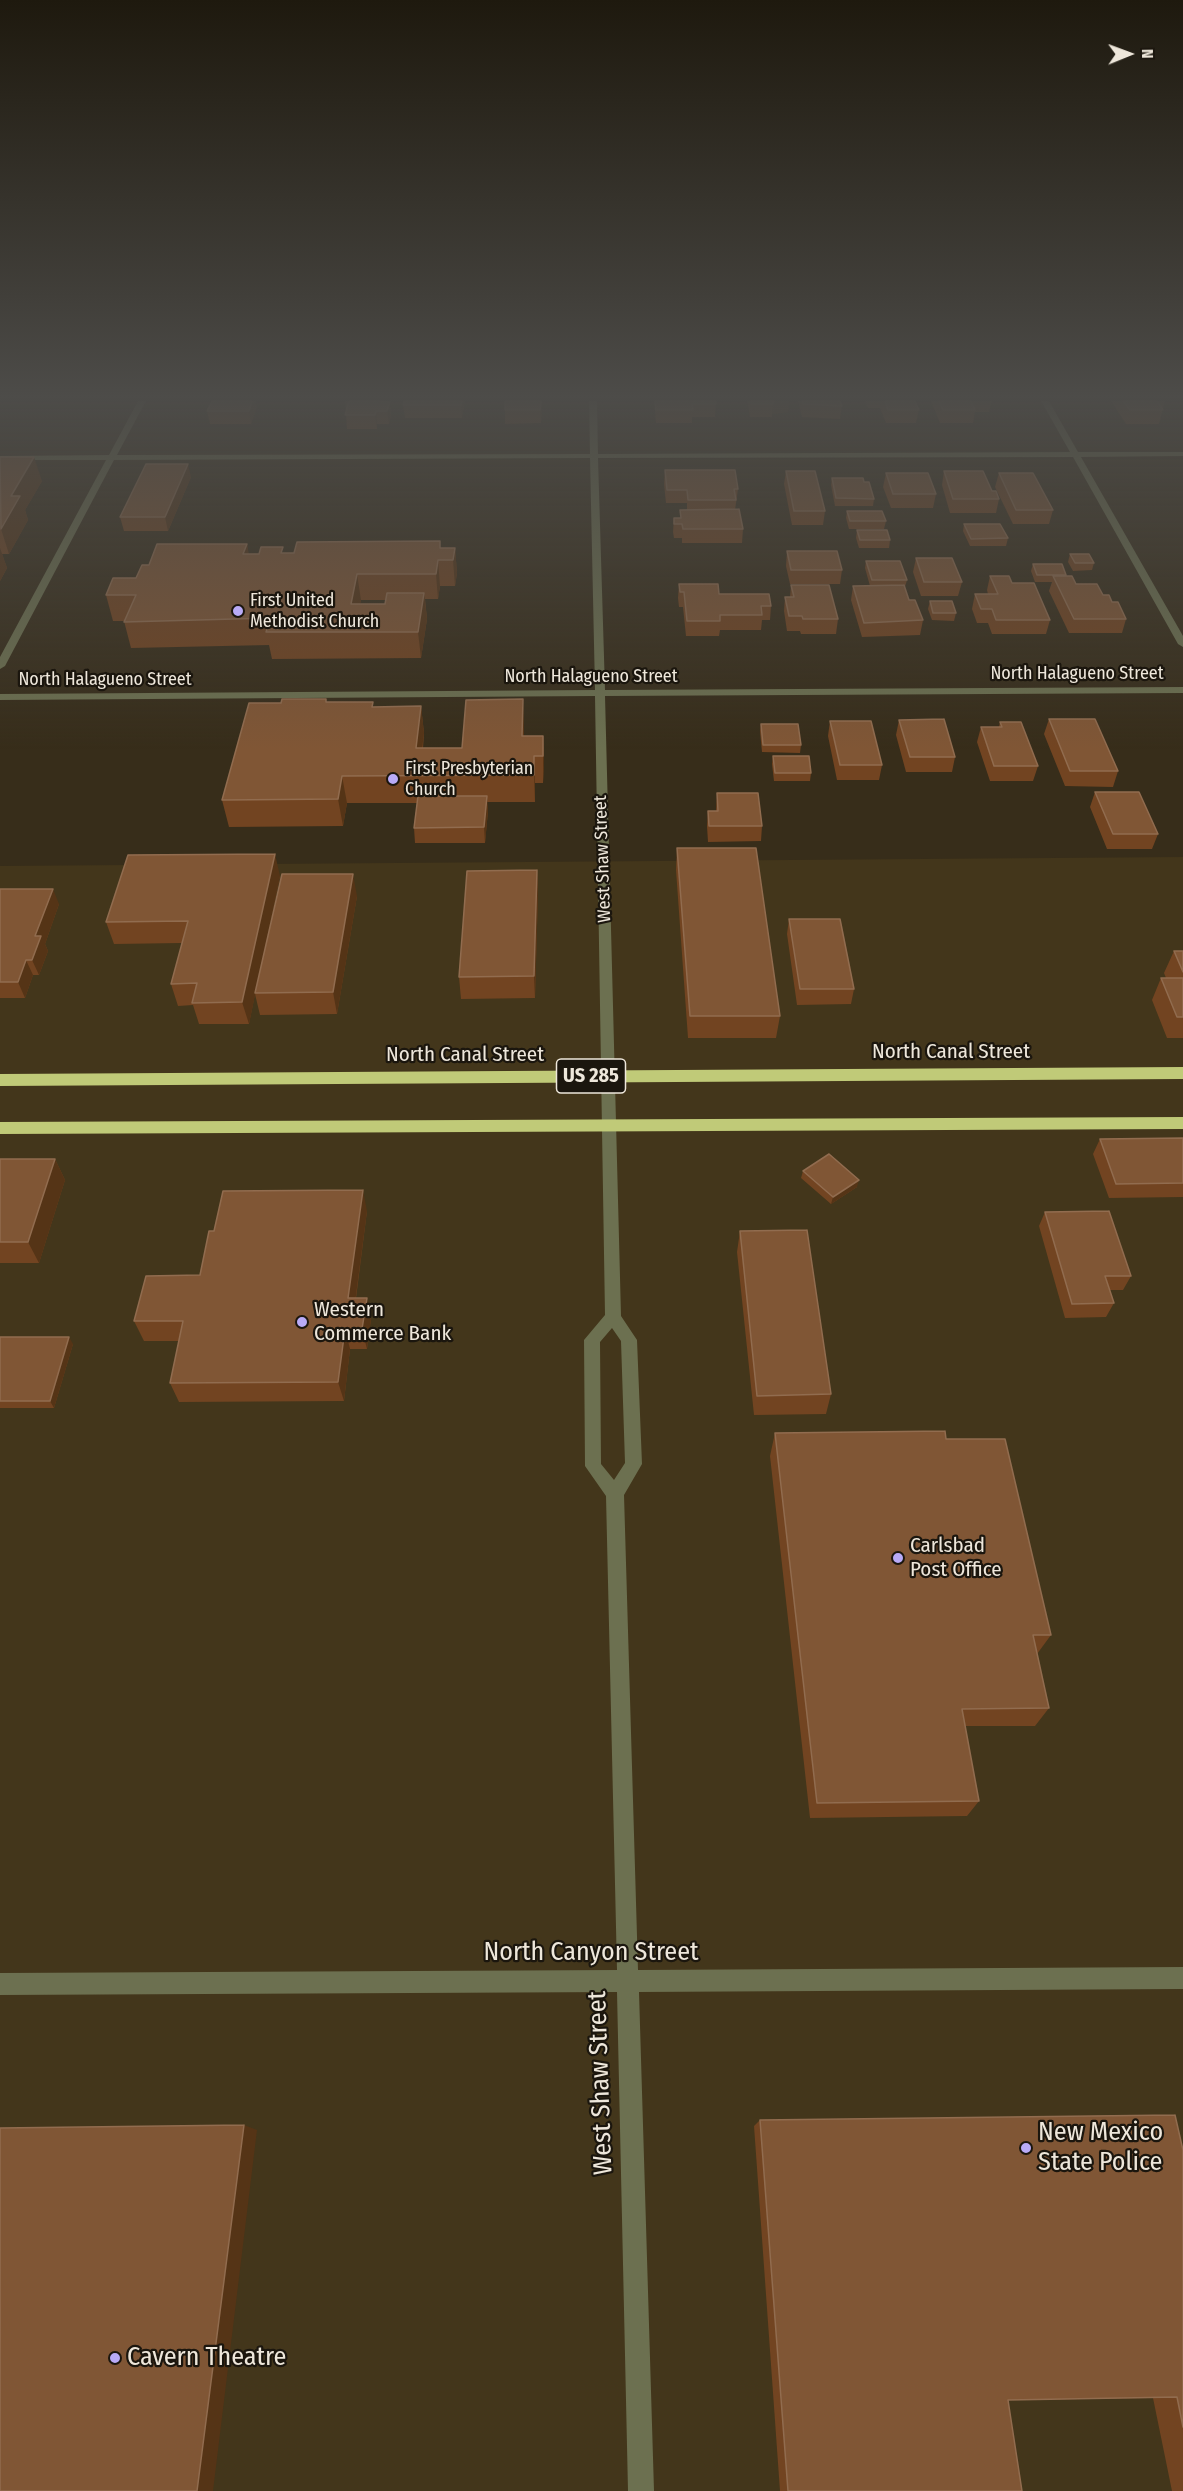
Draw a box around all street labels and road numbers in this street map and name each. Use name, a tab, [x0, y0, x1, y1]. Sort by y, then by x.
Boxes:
street label: North Halagueno Street	[990, 663, 1164, 685]
street label: North Halagueno Street	[504, 666, 678, 688]
street label: North Halagueno Street	[18, 669, 192, 691]
street label: West Shaw Street	[590, 795, 616, 923]
street label: North Canal Street	[872, 1039, 1030, 1065]
street label: North Canal Street	[386, 1042, 544, 1068]
road number: US 285	[556, 1059, 626, 1093]
street label: North Canyon Street	[484, 1937, 698, 1969]
street label: West Shaw Street	[582, 1990, 620, 2176]

